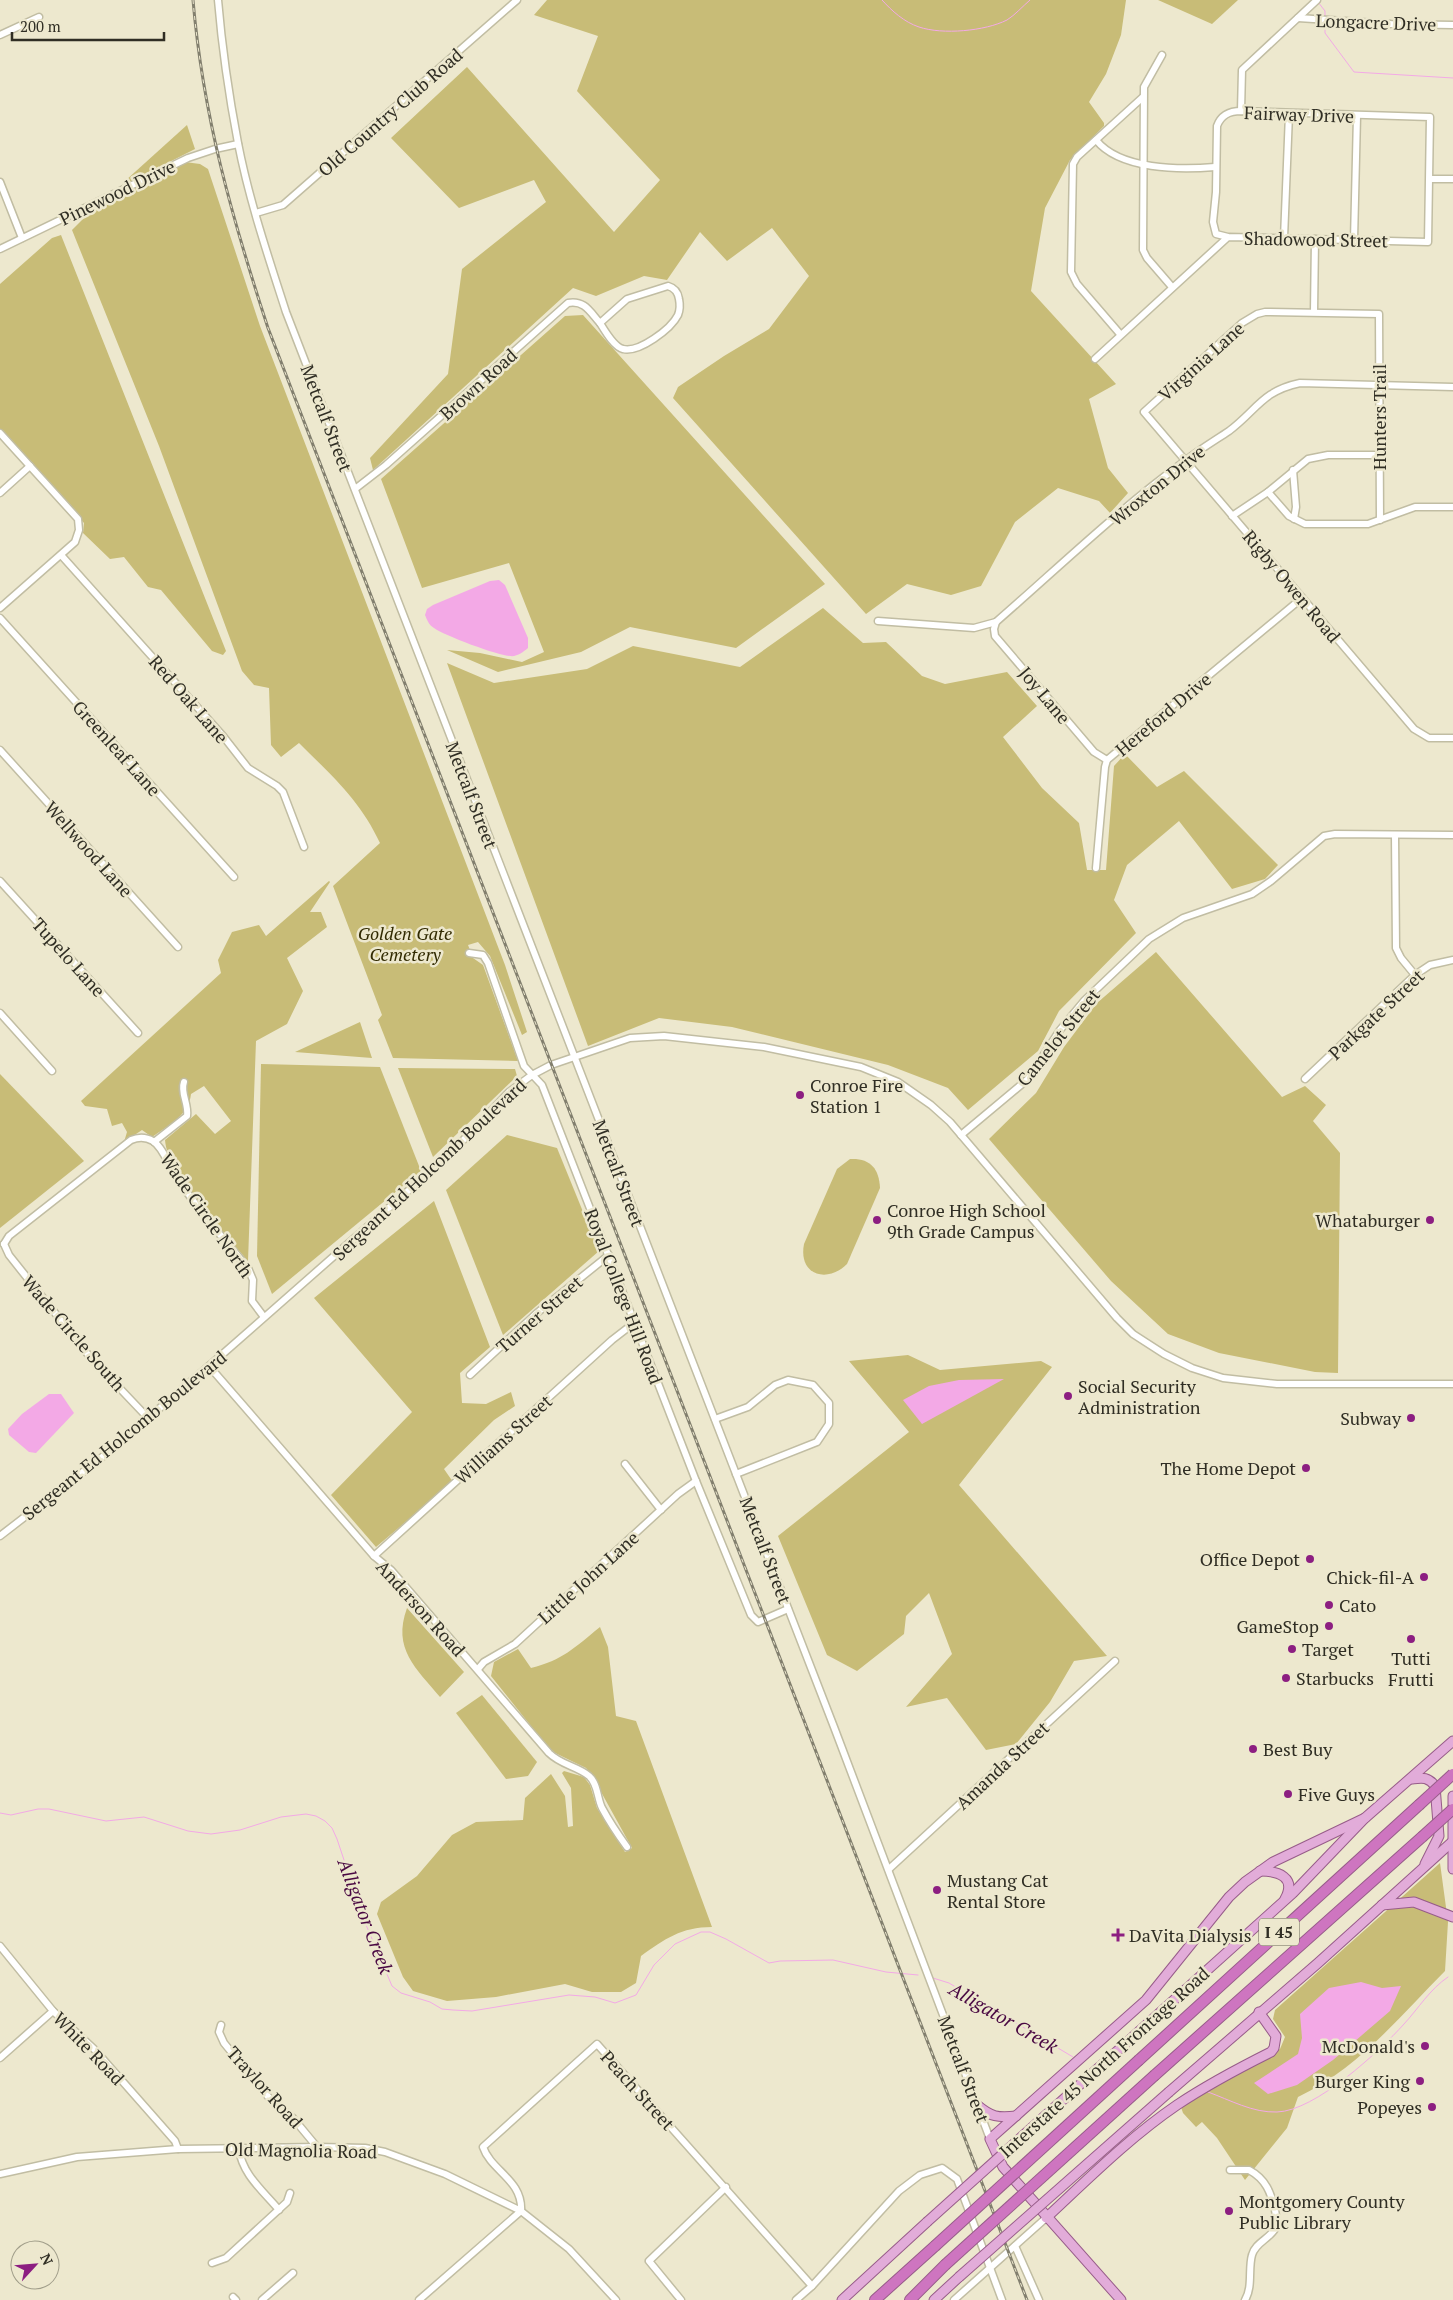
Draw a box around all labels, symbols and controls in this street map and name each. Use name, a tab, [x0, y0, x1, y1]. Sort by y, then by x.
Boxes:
street label: Longacre Drive	[1315, 8, 1437, 36]
scale bar	[12, 10, 165, 42]
text: 200 m	[20, 16, 61, 36]
street label: Old Country Club Road	[313, 42, 467, 182]
street label: Fairway Drive	[1244, 100, 1354, 128]
street label: Pinewood Drive	[55, 154, 179, 230]
street label: Shadowood Street	[1244, 226, 1389, 252]
street label: Virginia Lane	[1153, 316, 1249, 406]
street label: Brown Road	[434, 343, 522, 425]
street label: Metcalf Street	[296, 361, 359, 475]
street label: Hunters Trail	[1367, 364, 1391, 470]
street label: Wroxton Drive	[1104, 439, 1210, 531]
street label: Rigby Owen Road	[1238, 525, 1346, 647]
street label: Red Oak Lane	[144, 650, 234, 748]
street label: Joy Lane	[1014, 661, 1076, 729]
street label: Hereford Drive	[1110, 667, 1216, 761]
street label: Greenleaf Lane	[68, 695, 166, 801]
street label: Metcalf Street	[441, 738, 504, 852]
street label: Wellwood Lane	[39, 796, 139, 902]
street label: Tupelo Lane	[27, 912, 111, 1002]
park label: Golden Gate Cemetery	[358, 921, 452, 966]
street label: Parkgate Street	[1323, 963, 1429, 1065]
street label: Camelot Street	[1011, 983, 1105, 1091]
street label: Sergeant Ed Holcomb Boulevard	[327, 1073, 531, 1265]
place label: Conroe Fire Station 1	[810, 1073, 903, 1118]
marker: Conroe Fire Station 1	[794, 1089, 806, 1101]
street label: Metcalf Street	[588, 1116, 651, 1230]
street label: Wade Circle North	[155, 1148, 259, 1282]
place label: Conroe High School 9th Grade Campus	[887, 1198, 1046, 1243]
street label: Royal College Hill Road	[579, 1205, 669, 1387]
place label: Whataburger	[1315, 1208, 1420, 1232]
marker: Conroe High School 9th Grade Campus	[871, 1214, 883, 1226]
marker: Whataburger	[1424, 1214, 1436, 1226]
street label: Wade Circle South	[17, 1270, 131, 1396]
street label: Turner Street	[491, 1270, 587, 1358]
street label: Sergeant Ed Holcomb Boulevard	[17, 1345, 231, 1525]
place label: Social Security Administration	[1078, 1374, 1201, 1419]
street label: Williams Street	[449, 1389, 557, 1489]
marker: Social Security Administration	[1062, 1390, 1074, 1402]
place label: Subway	[1340, 1406, 1402, 1430]
marker: Subway	[1405, 1412, 1417, 1424]
place label: The Home Depot	[1160, 1456, 1296, 1480]
marker: The Home Depot	[1300, 1462, 1312, 1474]
street label: Metcalf Street	[735, 1493, 798, 1607]
street label: Little John Lane	[532, 1525, 644, 1629]
place label: Office Depot	[1200, 1547, 1300, 1571]
marker: Office Depot	[1304, 1553, 1316, 1565]
street label: Anderson Road	[371, 1555, 471, 1661]
place label: Chick-fil-A	[1326, 1565, 1415, 1589]
marker: Chick-fil-A	[1418, 1571, 1430, 1583]
place label: Cato	[1339, 1593, 1376, 1617]
marker: Cato	[1323, 1599, 1335, 1611]
place label: GameStop	[1236, 1614, 1319, 1638]
marker: GameStop	[1323, 1620, 1335, 1632]
marker: Tutti Frutti	[1405, 1633, 1417, 1645]
place label: Target	[1302, 1637, 1354, 1661]
marker: Target	[1286, 1643, 1298, 1655]
place label: Tutti Frutti	[1388, 1646, 1434, 1691]
place label: Starbucks	[1296, 1666, 1374, 1690]
marker: Starbucks	[1280, 1672, 1292, 1684]
street label: Amanda Street	[950, 1715, 1054, 1814]
place label: Best Buy	[1263, 1737, 1333, 1761]
marker: Best Buy	[1247, 1743, 1259, 1755]
place label: Five Guys	[1298, 1782, 1375, 1806]
marker: Five Guys	[1282, 1788, 1294, 1800]
water label: Alligator Creek	[332, 1854, 400, 1978]
place label: Mustang Cat Rental Store	[947, 1868, 1049, 1913]
marker: Mustang Cat Rental Store	[931, 1884, 943, 1896]
road number: I 45	[1259, 1918, 1299, 1945]
place label: DaVita Dialysis	[1129, 1923, 1251, 1947]
marker: DaVita Dialysis	[1111, 1928, 1125, 1942]
street label: Interstate 45 North Frontage Road	[994, 1961, 1214, 2163]
water label: Alligator Creek	[944, 1975, 1064, 2059]
street label: White Road	[48, 2006, 130, 2090]
street label: Metcalf Street	[933, 2012, 996, 2126]
place label: McDonald's	[1322, 2034, 1415, 2058]
marker: McDonald's	[1419, 2040, 1431, 2052]
street label: Traylor Road	[222, 2041, 308, 2133]
street label: Peach Street	[596, 2045, 680, 2135]
place label: Burger King	[1315, 2069, 1411, 2093]
marker: Burger King	[1414, 2075, 1426, 2087]
place label: Popeyes	[1357, 2095, 1422, 2119]
marker: Popeyes	[1426, 2101, 1438, 2113]
street label: Old Magnolia Road	[225, 2137, 377, 2163]
place label: Montgomery County Public Library	[1239, 2189, 1405, 2234]
marker: Montgomery County Public Library	[1223, 2205, 1235, 2217]
north arrow	[10, 2240, 60, 2290]
text: N	[36, 2250, 58, 2268]

